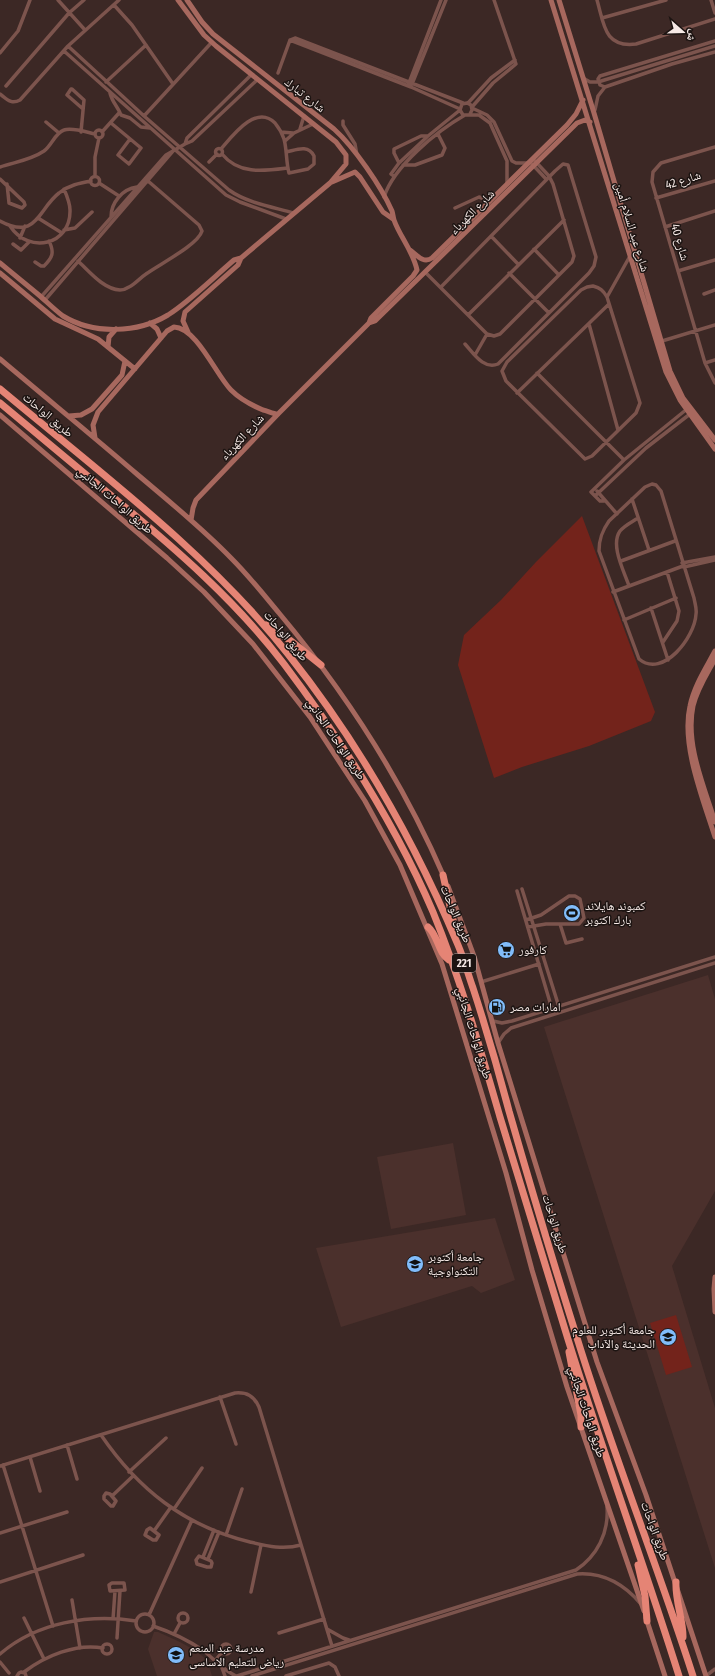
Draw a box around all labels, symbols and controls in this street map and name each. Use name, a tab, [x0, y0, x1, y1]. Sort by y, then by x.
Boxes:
north arrow	[663, 12, 703, 52]
text: ش	[683, 27, 700, 43]
street label: شارع تبارك	[281, 75, 328, 116]
street label: شارع 42	[663, 168, 703, 193]
street label: شارع عبد السلام أمين	[611, 181, 652, 274]
street label: شارع الكهرباء	[447, 187, 498, 238]
street label: شارع 40	[667, 222, 692, 262]
street label: طريق الواحات	[20, 390, 76, 440]
street label: شارع الكهرباء	[217, 411, 268, 463]
street label: طريق الواحات الجانبي	[72, 463, 156, 539]
street label: طريق الواحات	[261, 608, 311, 664]
street label: طريق الواحات الجانبي	[301, 695, 369, 784]
street label: طريق الواحات	[437, 883, 474, 945]
place label: كمبوند هايلاند بارك اكتوبر	[584, 899, 645, 927]
sports icon: كمبوند هايلاند بارك اكتوبر	[562, 903, 582, 923]
supermarket icon: كارفور	[496, 940, 516, 960]
place label: كارفور	[518, 943, 547, 957]
road number: 221	[452, 954, 476, 972]
street label: طريق الواحات الجانبي	[450, 985, 495, 1082]
fuel station icon: امارات مصر	[487, 997, 507, 1017]
place label: امارات مصر	[509, 1000, 561, 1014]
street label: طريق الواحات	[539, 1193, 571, 1255]
place label: جامعة أكتوبر التكنواوجية	[427, 1250, 484, 1278]
school or university icon: جامعة أكتوبر التكنواوجية	[405, 1254, 425, 1274]
place label: جامعة أكتوبر للعلوم الحديثة والآداب	[572, 1323, 655, 1351]
school or university icon: جامعة أكتوبر للعلوم الحديثة والآداب	[658, 1327, 678, 1347]
street label: طريق الواحات الجانبي	[563, 1364, 608, 1461]
street label: طريق الواحات	[638, 1500, 672, 1562]
place label: مدرسة عبد المنعم رياض للتعليم الاساسى	[189, 1641, 284, 1670]
school or university icon: مدرسة عبد المنعم رياض للتعليم الاساسى	[166, 1645, 186, 1665]

